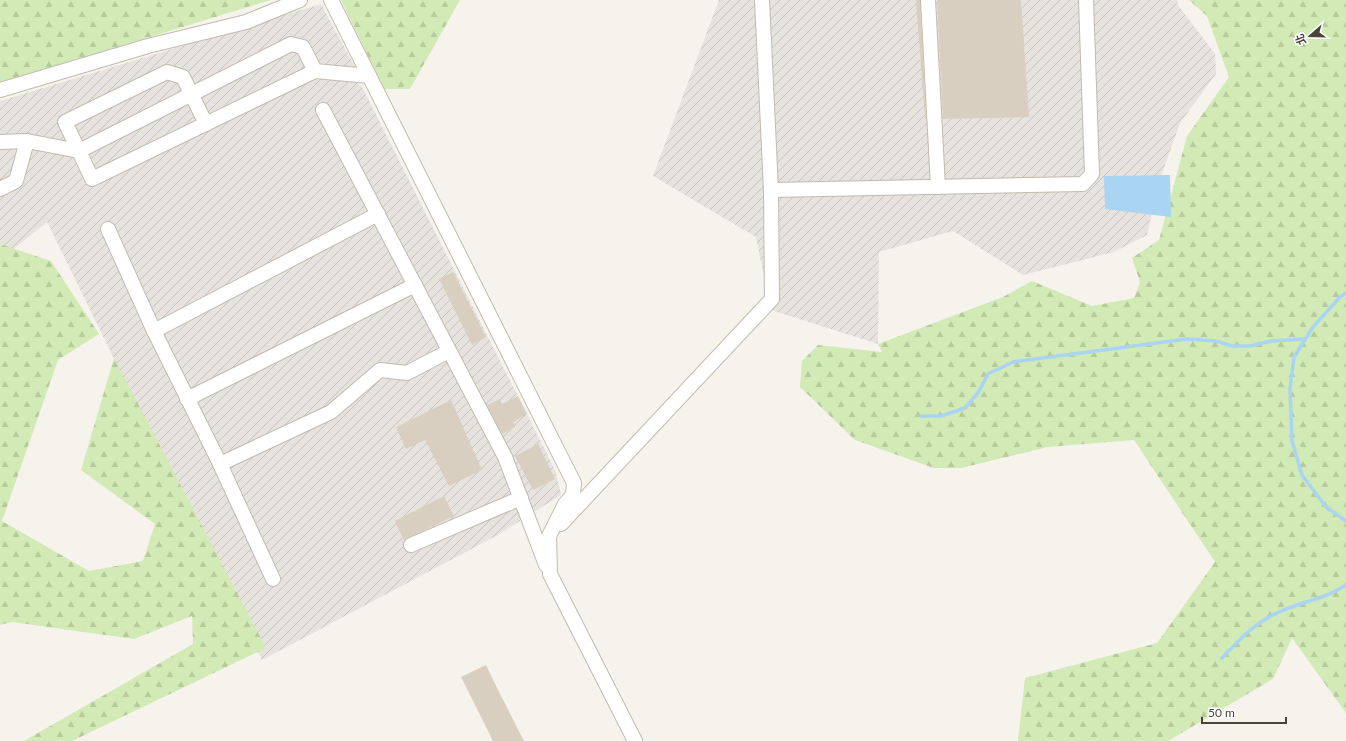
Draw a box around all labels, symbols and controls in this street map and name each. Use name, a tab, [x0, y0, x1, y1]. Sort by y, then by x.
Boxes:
north arrow	[1290, 16, 1330, 56]
text: 北	[1292, 32, 1308, 47]
scale bar	[1202, 699, 1286, 725]
text: 50 m	[1208, 705, 1235, 720]

